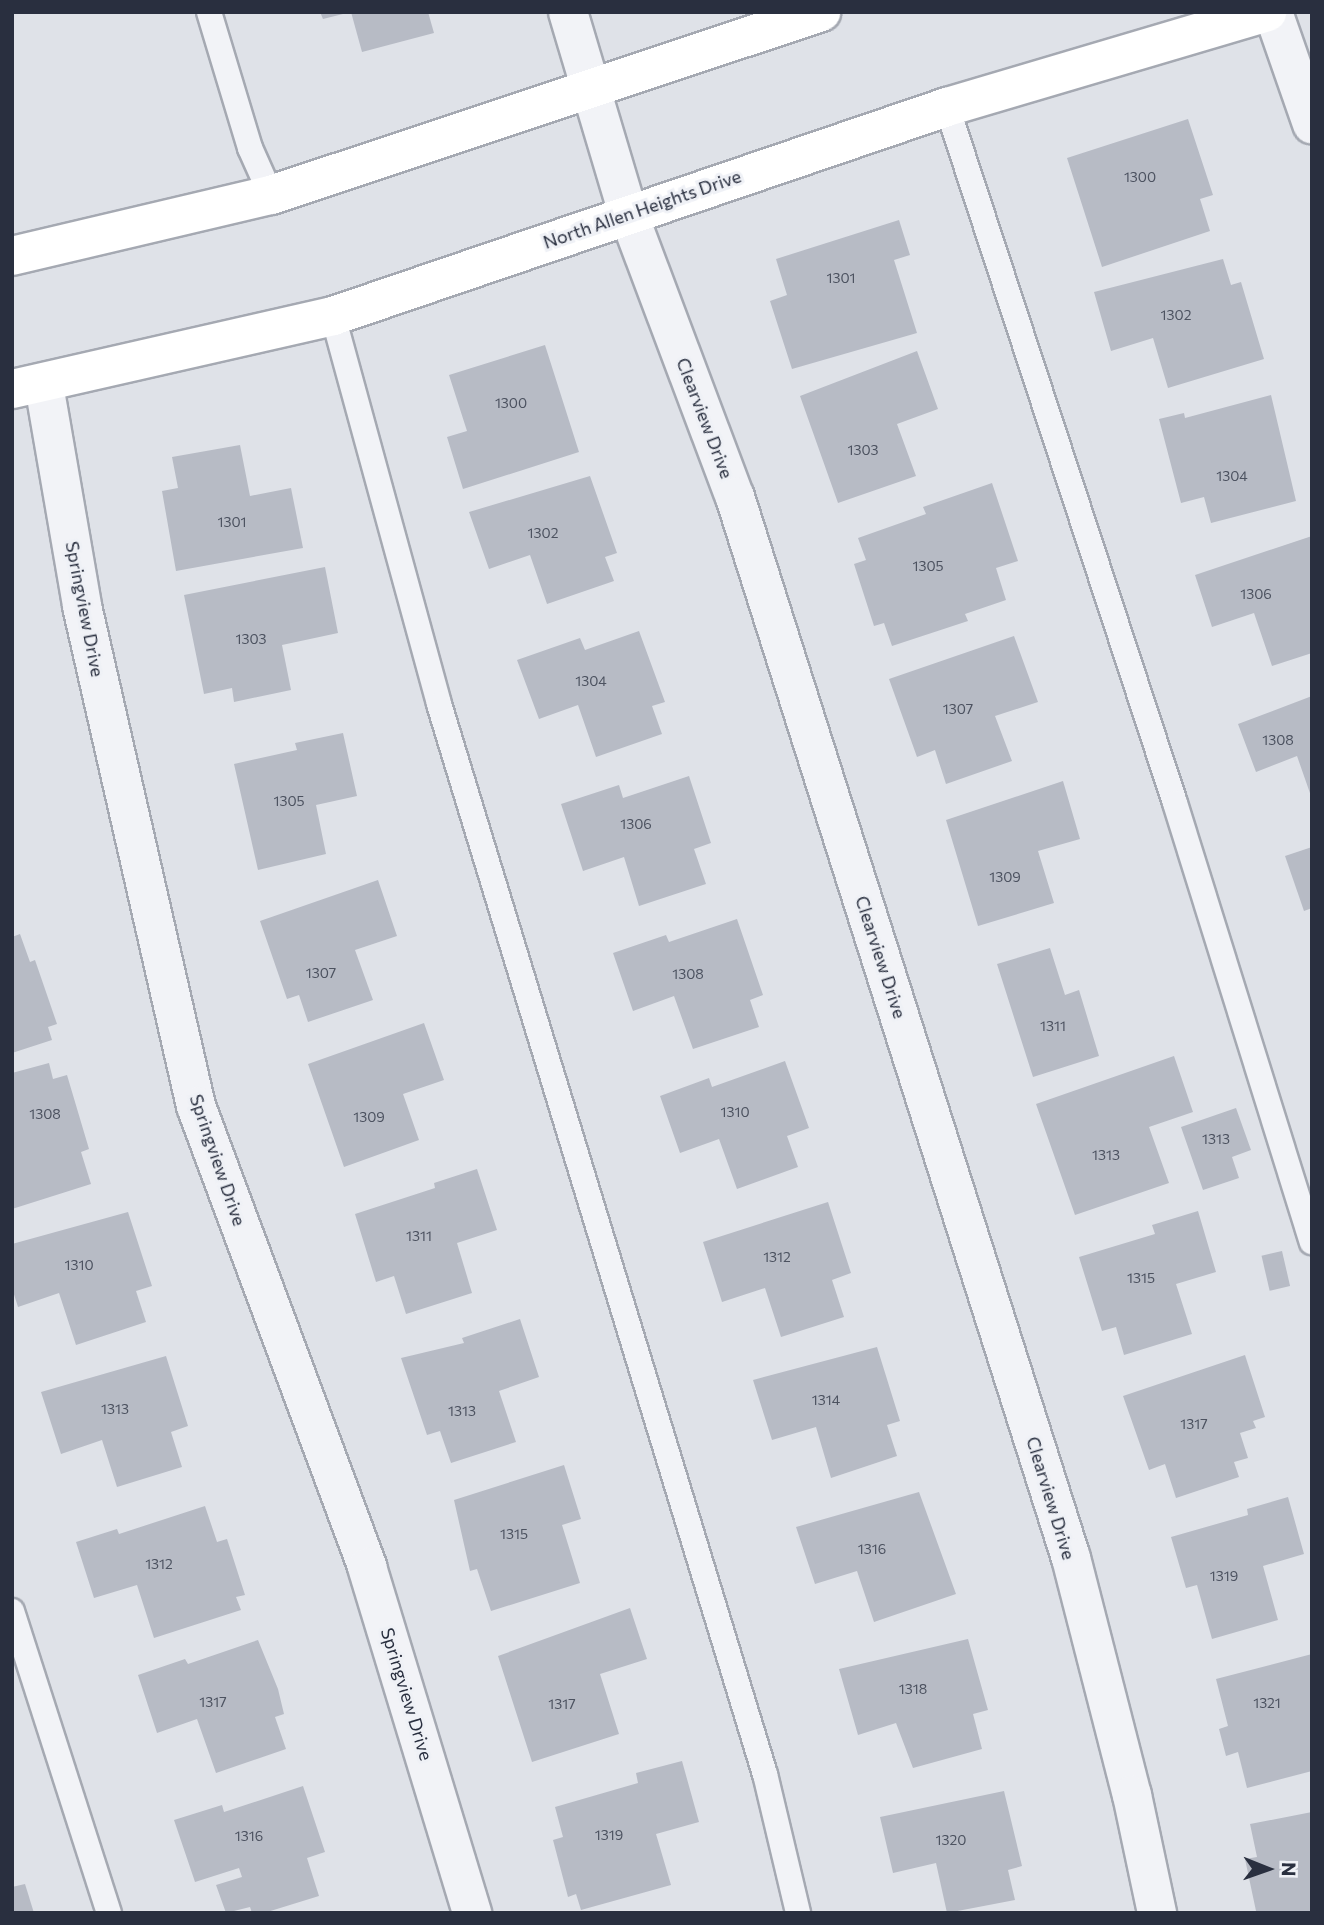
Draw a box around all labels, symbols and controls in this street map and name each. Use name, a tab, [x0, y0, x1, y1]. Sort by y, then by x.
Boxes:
street label: North Allen Heights Drive	[540, 165, 744, 253]
house number: 1300	[1124, 169, 1156, 185]
house number: 1301	[826, 270, 856, 286]
house number: 1302	[1161, 307, 1191, 323]
street label: Clearview Drive	[672, 355, 738, 481]
house number: 1300	[495, 395, 527, 411]
house number: 1303	[847, 442, 879, 458]
house number: 1304	[1216, 468, 1248, 484]
house number: 1301	[217, 514, 247, 530]
house number: 1302	[528, 525, 558, 541]
street label: Springview Drive	[61, 539, 109, 679]
house number: 1305	[912, 558, 944, 574]
house number: 1306	[1240, 586, 1272, 602]
house number: 1303	[235, 631, 267, 647]
house number: 1304	[575, 673, 607, 689]
house number: 1307	[943, 701, 973, 717]
house number: 1308	[1262, 732, 1294, 748]
house number: 1305	[273, 793, 305, 809]
house number: 1306	[620, 816, 652, 832]
house number: 1309	[989, 869, 1021, 885]
street label: Clearview Drive	[851, 893, 911, 1021]
house number: 1307	[306, 965, 336, 981]
house number: 1308	[672, 966, 704, 982]
house number: 1311	[1040, 1018, 1066, 1034]
street label: Springview Drive	[185, 1091, 251, 1229]
house number: 1310	[720, 1104, 750, 1120]
house number: 1308	[29, 1106, 61, 1122]
house number: 1309	[353, 1109, 385, 1125]
house number: 1313	[1202, 1131, 1230, 1147]
house number: 1313	[1092, 1147, 1120, 1163]
house number: 1311	[406, 1228, 432, 1244]
house number: 1312	[763, 1249, 791, 1265]
house number: 1310	[64, 1257, 94, 1273]
house number: 1315	[1127, 1270, 1155, 1286]
house number: 1314	[812, 1392, 840, 1408]
house number: 1313	[101, 1401, 129, 1417]
house number: 1313	[448, 1403, 476, 1419]
house number: 1317	[1180, 1416, 1208, 1432]
street label: Clearview Drive	[1022, 1434, 1080, 1562]
house number: 1315	[500, 1526, 528, 1542]
house number: 1316	[858, 1541, 886, 1557]
house number: 1312	[145, 1556, 173, 1572]
house number: 1319	[1210, 1568, 1238, 1584]
street label: Springview Drive	[377, 1625, 437, 1763]
house number: 1318	[899, 1681, 927, 1697]
house number: 1317	[199, 1694, 227, 1710]
house number: 1321	[1253, 1695, 1281, 1711]
house number: 1317	[548, 1696, 576, 1712]
house number: 1319	[595, 1827, 623, 1843]
house number: 1316	[235, 1828, 263, 1844]
house number: 1320	[936, 1832, 966, 1848]
north arrow	[1233, 1834, 1303, 1904]
text: N	[1278, 1862, 1301, 1877]

